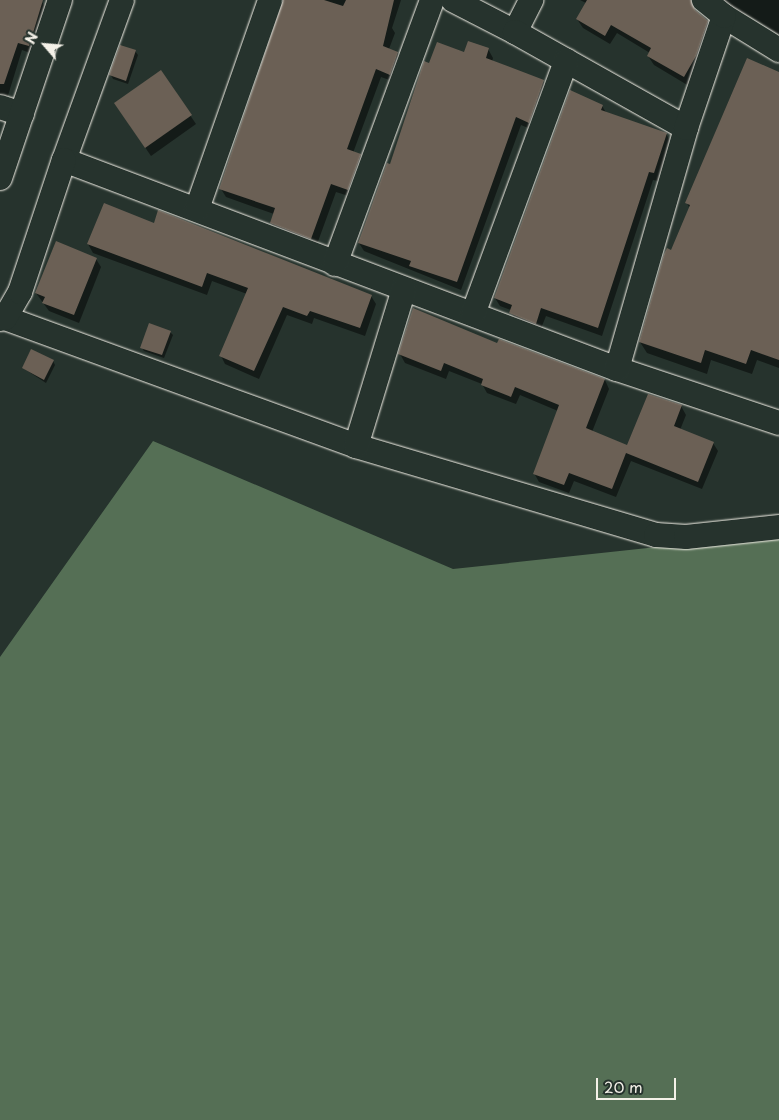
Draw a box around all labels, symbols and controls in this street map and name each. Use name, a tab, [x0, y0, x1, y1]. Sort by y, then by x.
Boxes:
north arrow	[20, 20, 70, 70]
text: N	[19, 28, 43, 48]
scale bar	[599, 1068, 679, 1100]
text: 20 m	[604, 1075, 643, 1098]

